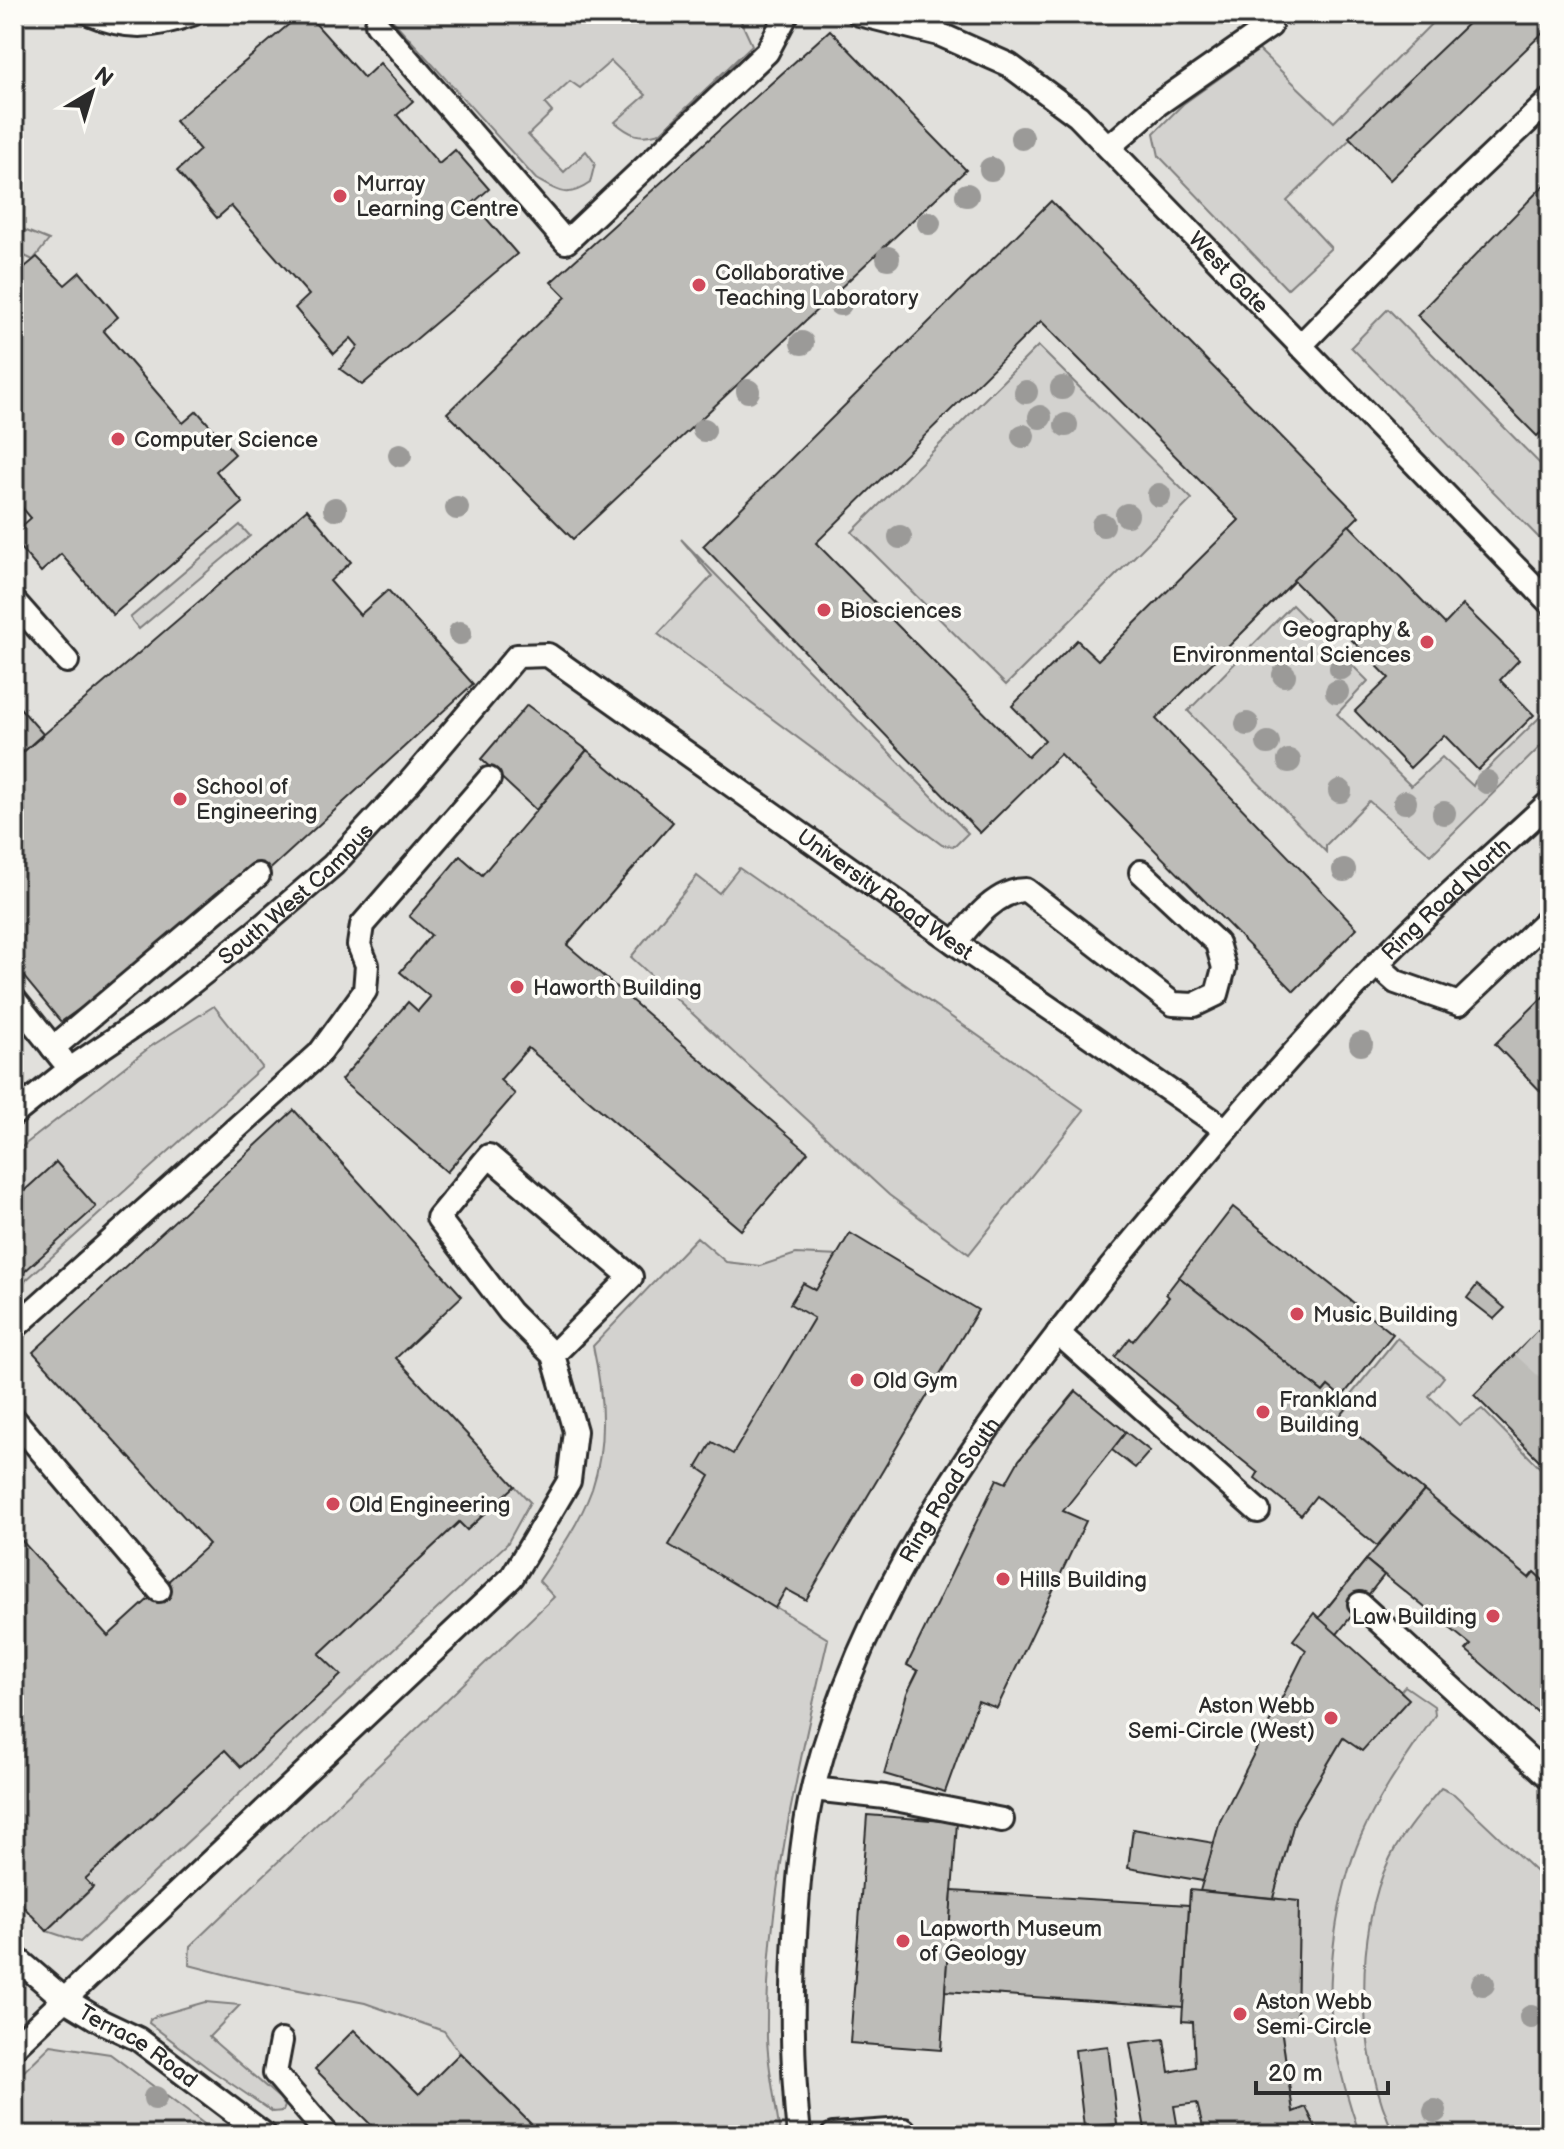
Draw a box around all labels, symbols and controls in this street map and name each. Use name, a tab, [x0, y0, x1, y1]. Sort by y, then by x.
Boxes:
north arrow	[52, 52, 132, 132]
text: N	[89, 62, 118, 93]
place label: Murray Learning Centre	[356, 171, 518, 223]
marker: Murray Learning Centre	[331, 187, 349, 205]
street label: West Gate	[1182, 226, 1274, 320]
place label: Collaborative Teaching Laboratory	[715, 260, 918, 312]
marker: Collaborative Teaching Laboratory	[690, 276, 708, 294]
place label: Computer Science	[134, 427, 318, 454]
marker: Computer Science	[109, 430, 127, 448]
place label: Biosciences	[840, 598, 962, 625]
marker: Biosciences	[815, 601, 833, 619]
place label: Geography & Environmental Sciences	[1172, 617, 1411, 669]
marker: Geography & Environmental Sciences	[1418, 633, 1436, 651]
place label: School of Engineering	[196, 774, 317, 826]
marker: School of Engineering	[171, 790, 189, 808]
street label: South West Campus	[213, 818, 380, 971]
street label: University Road West	[791, 824, 978, 967]
street label: Ring Road North	[1376, 833, 1517, 966]
place label: Haworth Building	[533, 975, 702, 1002]
marker: Haworth Building	[508, 978, 526, 996]
place label: Music Building	[1313, 1302, 1458, 1329]
marker: Music Building	[1288, 1305, 1306, 1323]
place label: Old Gym	[873, 1368, 958, 1395]
marker: Old Gym	[848, 1371, 866, 1389]
place label: Frankland Building	[1279, 1387, 1377, 1439]
marker: Frankland Building	[1254, 1403, 1272, 1421]
street label: Ring Road South	[894, 1412, 1006, 1568]
place label: Old Engineering	[349, 1492, 511, 1519]
marker: Old Engineering	[324, 1495, 342, 1513]
place label: Hills Building	[1019, 1567, 1147, 1594]
marker: Hills Building	[994, 1570, 1012, 1588]
place label: Law Building	[1352, 1604, 1477, 1631]
marker: Law Building	[1484, 1607, 1502, 1625]
place label: Aston Webb Semi-Circle (West)	[1128, 1693, 1315, 1745]
marker: Aston Webb Semi-Circle (West)	[1322, 1709, 1340, 1727]
place label: Lapworth Museum of Geology	[919, 1916, 1102, 1968]
marker: Lapworth Museum of Geology	[894, 1932, 912, 1950]
place label: Aston Webb Semi-Circle	[1256, 1989, 1372, 2041]
street label: Terrace Road	[73, 1999, 202, 2094]
marker: Aston Webb Semi-Circle	[1231, 2005, 1249, 2023]
scale bar	[1256, 2045, 1388, 2095]
text: 20 m	[1268, 2059, 1323, 2088]

